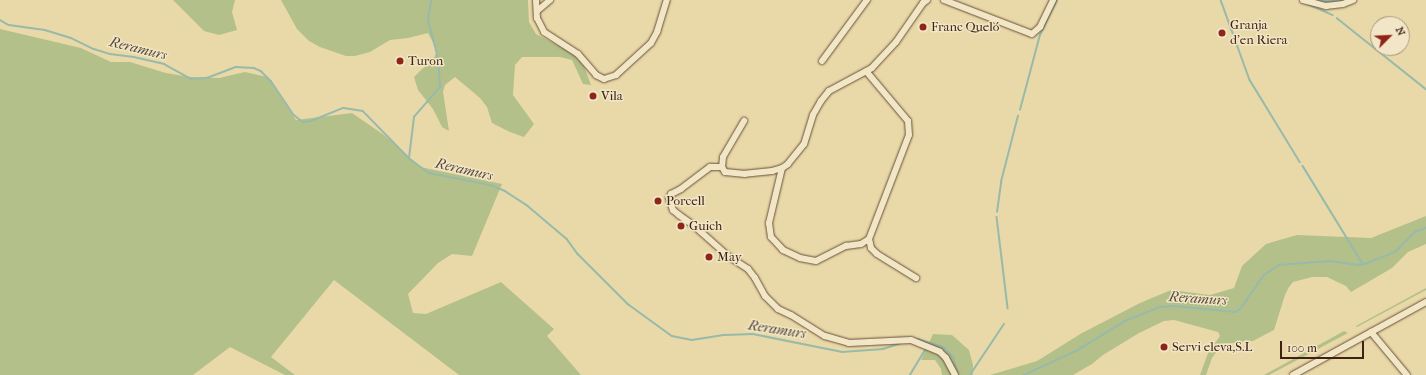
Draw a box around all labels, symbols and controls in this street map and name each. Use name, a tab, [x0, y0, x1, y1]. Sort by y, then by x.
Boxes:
north arrow	[1370, 16, 1410, 56]
place label: Granja d'en Riera	[1230, 18, 1288, 49]
place label: Franc Queló	[931, 19, 999, 35]
marker: Franc Queló	[918, 22, 928, 32]
text: N	[1393, 25, 1408, 38]
marker: Granja d'en Riera	[1217, 28, 1227, 38]
water label: Reramurs	[108, 34, 168, 64]
place label: Turon	[408, 53, 443, 69]
marker: Turon	[395, 56, 405, 66]
place label: Vila	[601, 88, 623, 104]
marker: Vila	[588, 91, 598, 101]
water label: Reramurs	[434, 155, 494, 185]
place label: Porcell	[666, 193, 705, 209]
marker: Porcell	[653, 196, 663, 206]
place label: Guich	[689, 218, 722, 234]
marker: Guich	[676, 221, 686, 231]
place label: May	[717, 249, 742, 265]
marker: May	[704, 252, 714, 262]
water label: Reramurs	[1168, 289, 1228, 309]
water label: Reramurs	[747, 317, 807, 343]
scale bar	[1282, 333, 1366, 359]
place label: Servi eleva,S.L	[1172, 339, 1252, 355]
text: 100 m	[1287, 341, 1317, 355]
marker: Servi eleva,S.L	[1159, 342, 1169, 352]

